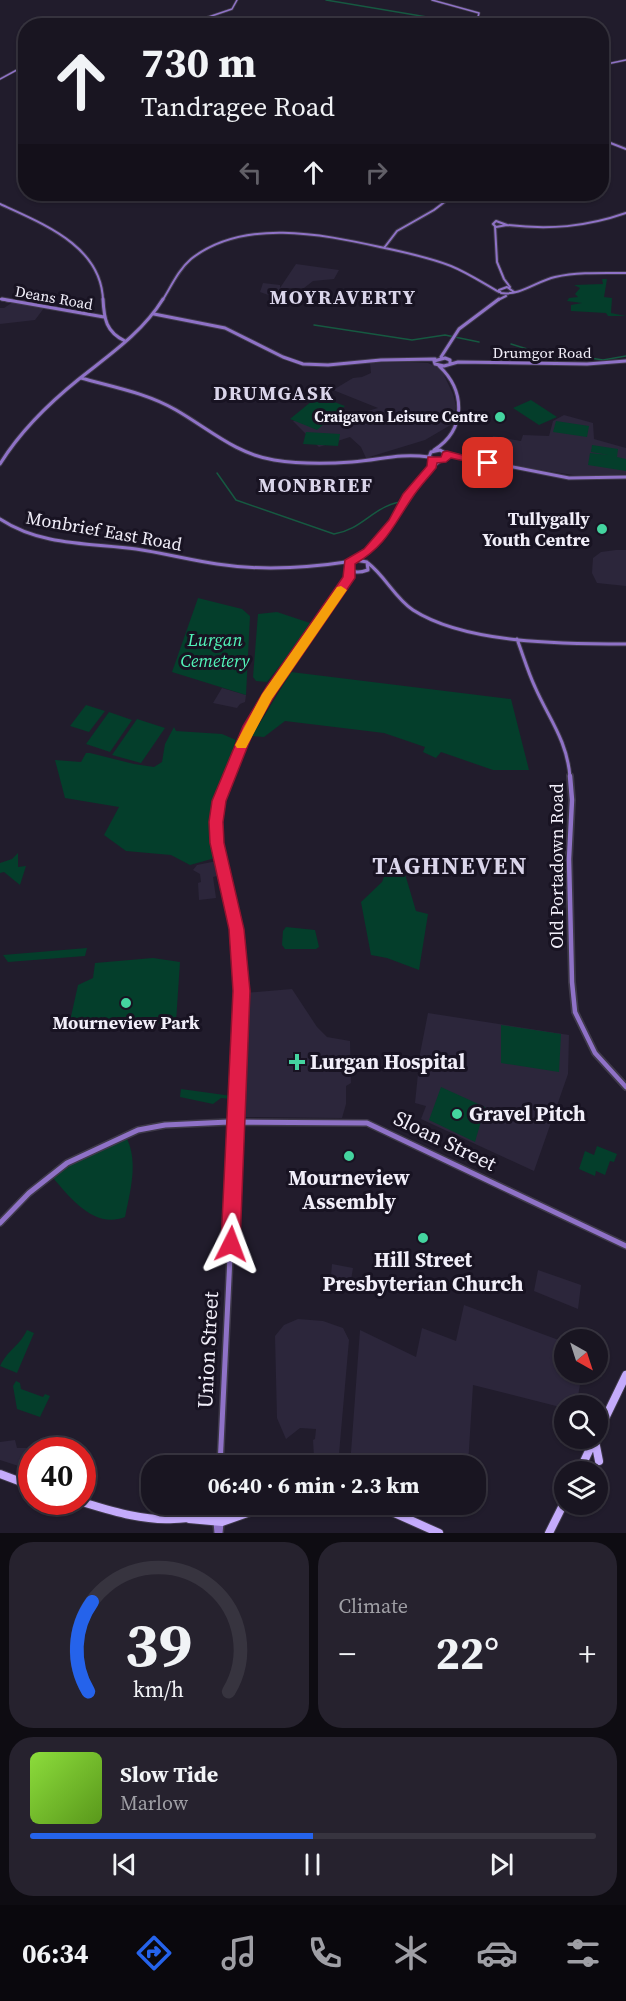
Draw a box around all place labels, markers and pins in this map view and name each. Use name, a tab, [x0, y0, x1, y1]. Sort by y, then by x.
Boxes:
place label: Craigavon Leisure Centre	[314, 406, 488, 427]
marker: Craigavon Leisure Centre	[493, 410, 507, 424]
pin	[462, 437, 513, 488]
place label: Tullygally Youth Centre	[482, 506, 590, 552]
marker: Tullygally Youth Centre	[595, 522, 609, 536]
marker: Mourneview Park	[119, 996, 133, 1010]
place label: Mourneview Park	[52, 1010, 200, 1035]
place label: Lurgan Hospital	[310, 1047, 465, 1076]
marker: Lurgan Hospital	[288, 1053, 306, 1071]
place label: Gravel Pitch	[469, 1099, 586, 1128]
marker: Gravel Pitch	[450, 1107, 464, 1121]
marker: Mourneview Assembly	[342, 1149, 356, 1163]
place label: Mourneview Assembly	[288, 1163, 410, 1216]
marker: Hill Street Presbyterian Church	[416, 1231, 430, 1245]
place label: Hill Street Presbyterian Church	[323, 1245, 523, 1298]

